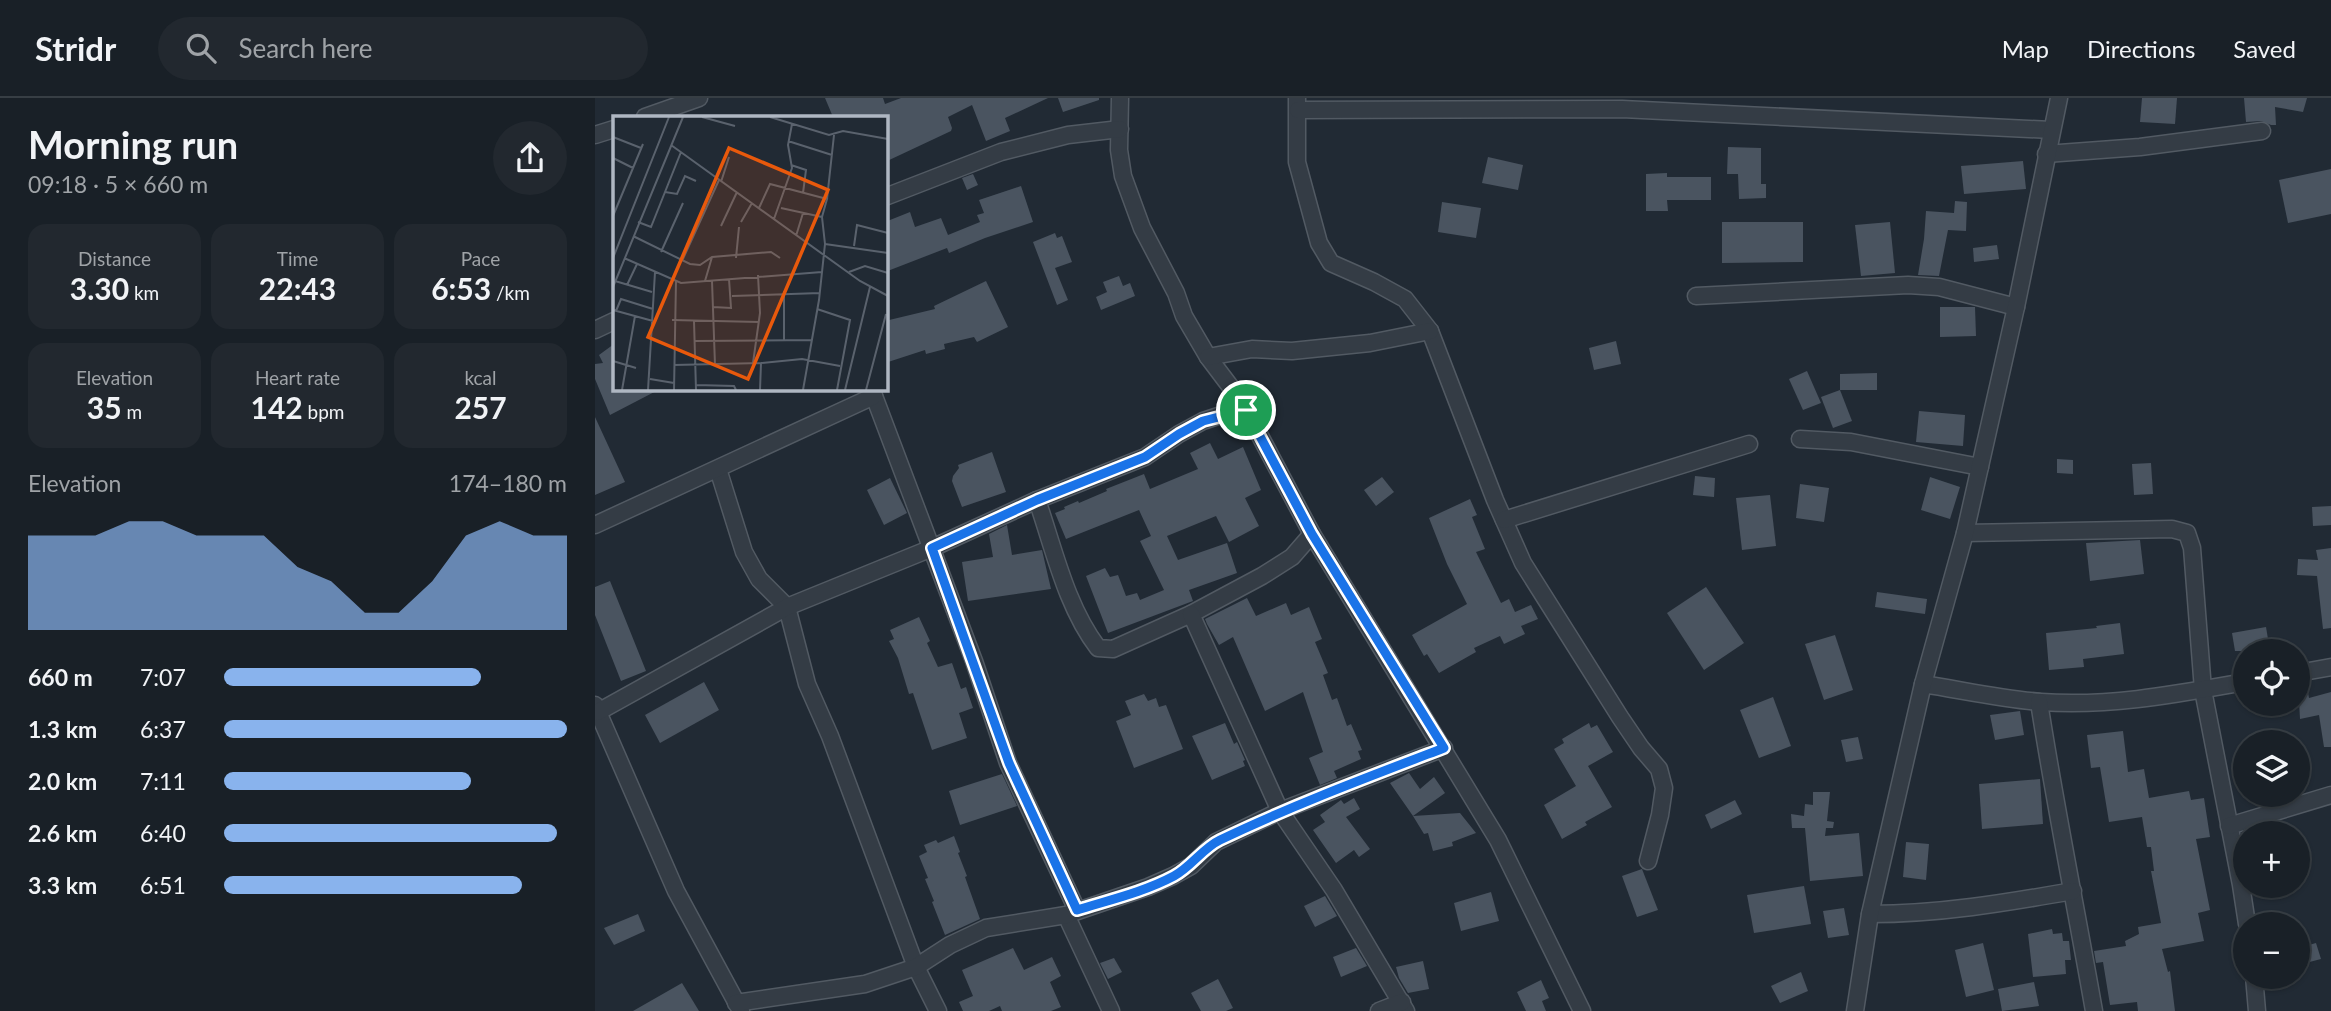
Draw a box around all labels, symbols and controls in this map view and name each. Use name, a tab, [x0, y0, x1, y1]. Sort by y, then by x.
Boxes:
search box	[158, 17, 648, 80]
text: Stridr	[35, 28, 116, 68]
icon: search	[182, 29, 220, 67]
text: Search here	[238, 32, 372, 64]
text: Map	[2002, 34, 2049, 63]
text: Directions	[2087, 34, 2195, 63]
text: Saved	[2233, 34, 2296, 63]
inset map	[613, 116, 887, 390]
text: Morning run	[28, 121, 238, 167]
button: share	[493, 121, 567, 195]
text: 09:18 · 5 × 660 m	[28, 170, 208, 198]
text: Distance	[78, 247, 151, 270]
text: Time	[277, 247, 318, 270]
text: Pace	[461, 247, 500, 270]
text: 3.30	[70, 270, 129, 306]
text: 22:43	[259, 270, 336, 306]
text: 6:53	[431, 270, 491, 306]
text: km	[129, 281, 159, 304]
text: /km	[491, 281, 530, 304]
text: Elevation	[76, 366, 153, 389]
text: Heart rate	[255, 366, 340, 389]
text: kcal	[464, 366, 497, 389]
pin	[1216, 380, 1276, 440]
text: 35	[87, 389, 122, 425]
text: 142	[251, 389, 303, 425]
text: 257	[454, 389, 507, 425]
icon: arrive	[1227, 391, 1265, 429]
text: m	[122, 400, 142, 423]
text: bpm	[303, 400, 344, 423]
text: Elevation	[28, 469, 121, 497]
text: 174–180 m	[449, 469, 567, 497]
map controls	[2233, 639, 2310, 989]
button: locate	[2233, 639, 2310, 716]
text: 660 m	[28, 663, 93, 691]
text: 7:07	[140, 663, 186, 691]
text: 1.3 km	[28, 715, 97, 743]
text: 6:37	[140, 715, 186, 743]
button: layers	[2233, 730, 2310, 807]
text: 2.0 km	[28, 767, 97, 795]
text: 7:11	[140, 767, 186, 795]
text: 2.6 km	[28, 819, 97, 847]
text: 6:40	[140, 819, 186, 847]
button: +	[2233, 821, 2310, 898]
text: 3.3 km	[28, 871, 97, 899]
text: 6:51	[140, 871, 186, 899]
button: −	[2233, 912, 2310, 989]

